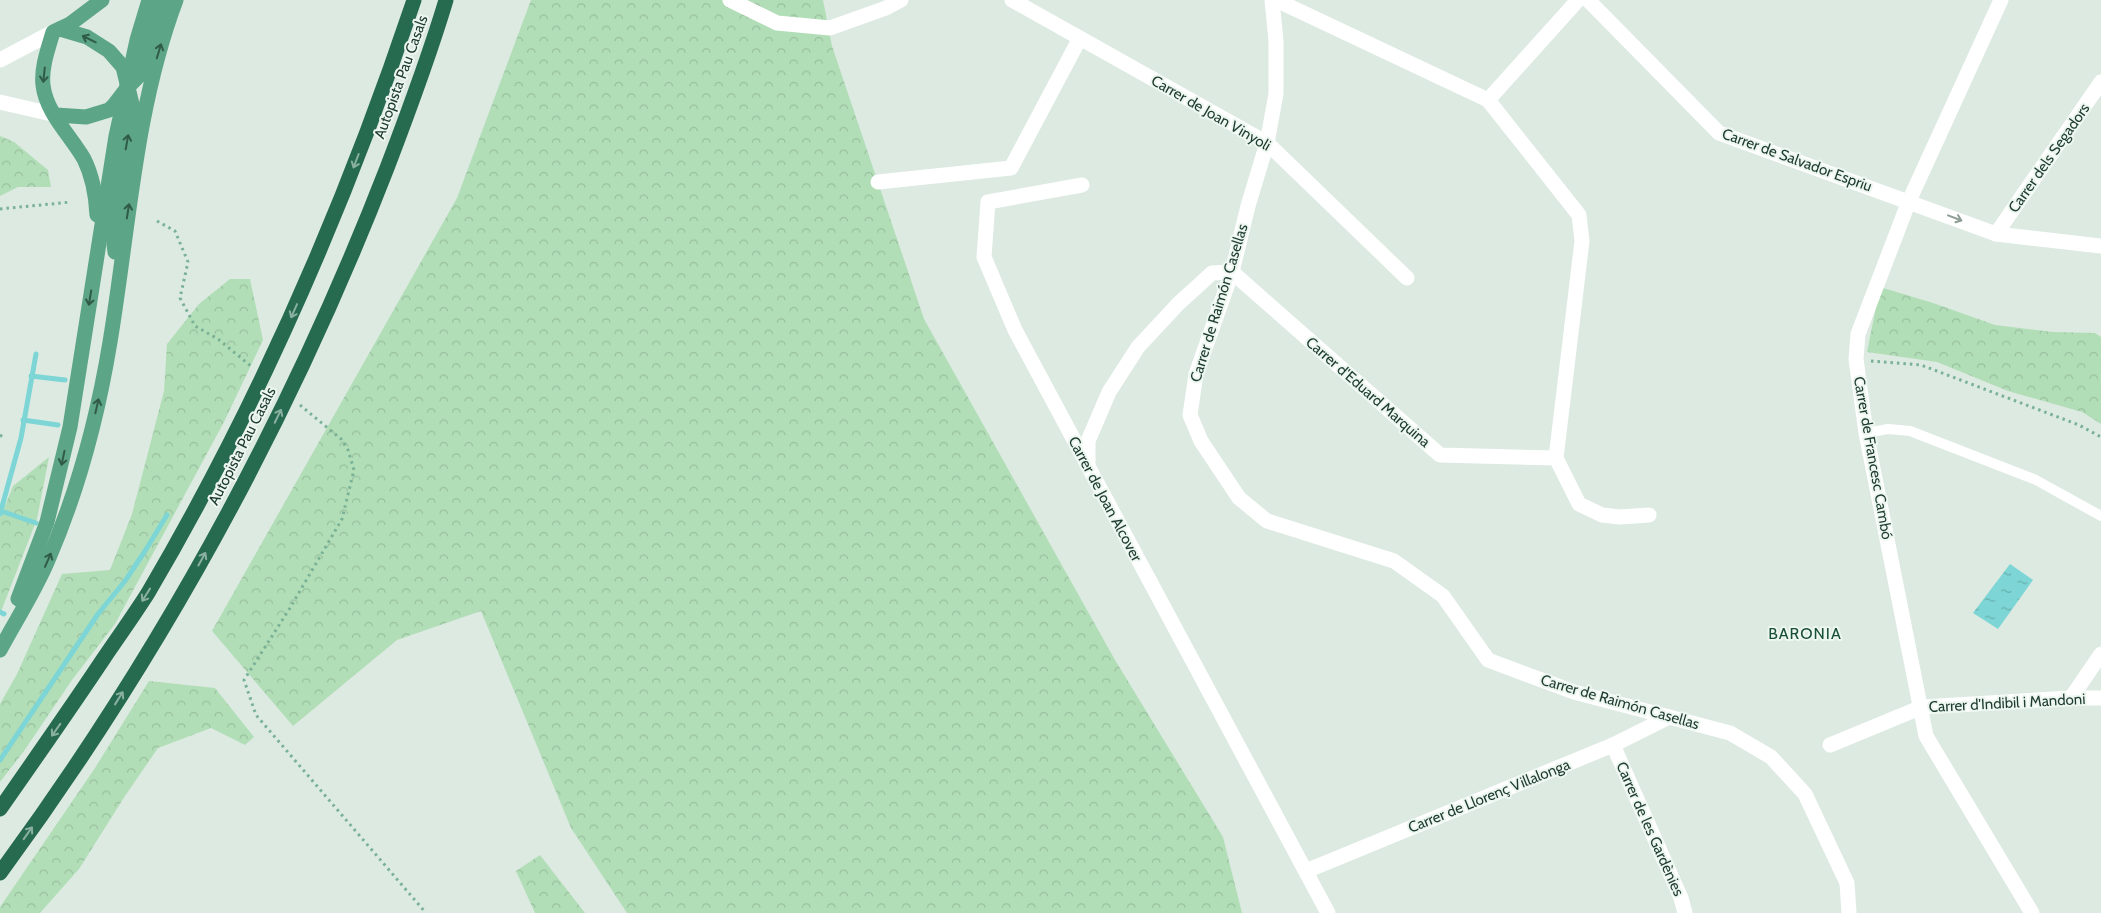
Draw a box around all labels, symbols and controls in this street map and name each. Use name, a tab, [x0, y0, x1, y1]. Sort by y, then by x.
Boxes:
street label: Autopista Pau Casals	[370, 13, 432, 141]
one-way arrow	[82, 34, 97, 43]
one-way arrow	[154, 44, 164, 60]
one-way arrow	[39, 66, 49, 82]
street label: Carrer de Joan Vinyoli	[1148, 71, 1274, 155]
street label: Carrer dels Segadors	[2005, 100, 2093, 216]
street label: Carrer de Salvador Espriu	[1720, 125, 1874, 195]
one-way arrow	[122, 134, 132, 150]
one-way arrow	[351, 153, 360, 168]
one-way arrow	[124, 203, 134, 219]
one-way arrow	[1946, 214, 1962, 223]
street label: Carrer de Raimón Casellas	[1186, 222, 1252, 384]
one-way arrow	[85, 290, 95, 306]
one-way arrow	[288, 303, 298, 318]
street label: Carrer d'Eduard Marquina	[1302, 333, 1434, 451]
street label: Carrer de Francesc Cambó	[1850, 375, 1896, 541]
street label: Autopista Pau Casals	[204, 384, 280, 508]
one-way arrow	[93, 398, 102, 414]
one-way arrow	[274, 408, 284, 423]
street label: Carrer de Joan Alcover	[1064, 433, 1146, 565]
one-way arrow	[58, 450, 67, 466]
one-way arrow	[198, 552, 207, 567]
one-way arrow	[43, 553, 53, 568]
one-way arrow	[141, 587, 151, 601]
district label: BARONIA	[1768, 624, 1842, 643]
street label: Carrer de Raimón Casellas	[1539, 671, 1701, 733]
street label: Carrer d'Indibil i Mandoni	[1928, 690, 2086, 716]
one-way arrow	[114, 692, 124, 706]
one-way arrow	[51, 723, 61, 737]
street label: Carrer de Llorenç Villalonga	[1405, 755, 1573, 837]
street label: Carrer de les Gardènies	[1612, 759, 1688, 899]
one-way arrow	[23, 827, 33, 841]

